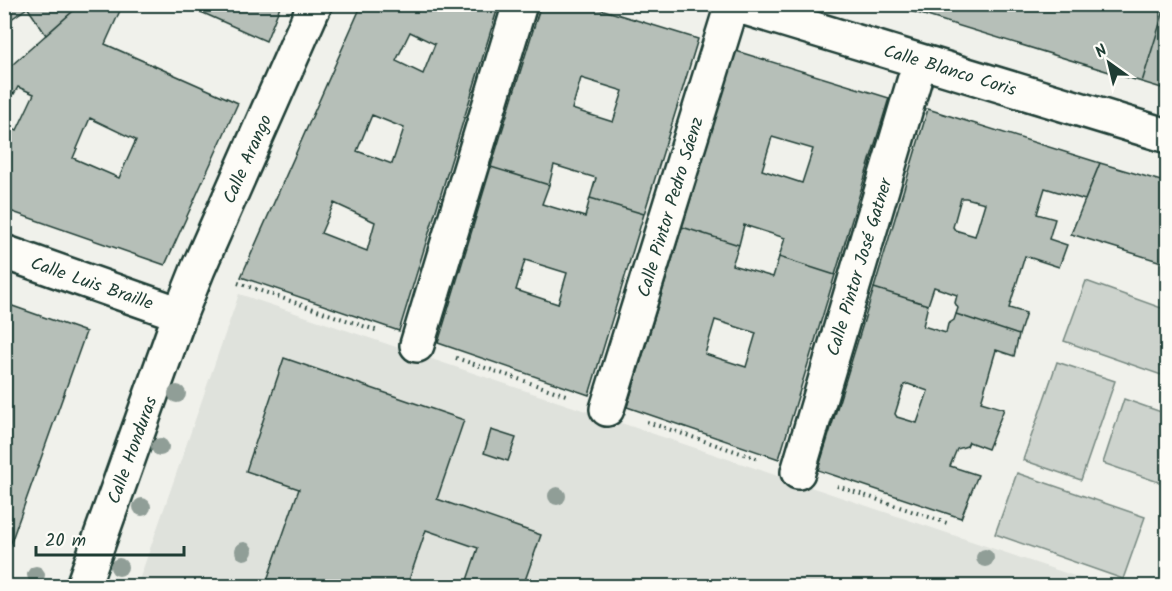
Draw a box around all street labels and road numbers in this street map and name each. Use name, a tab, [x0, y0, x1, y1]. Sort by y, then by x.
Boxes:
street label: Calle Blanco Coris	[880, 37, 1020, 105]
street label: Calle Arango	[216, 110, 281, 209]
street label: Calle Pintor Pedro Sáenz	[630, 114, 713, 301]
street label: Calle Pintor José Gatner	[820, 174, 902, 360]
street label: Calle Luis Braille	[26, 250, 157, 319]
street label: Calle Honduras	[100, 392, 166, 509]

